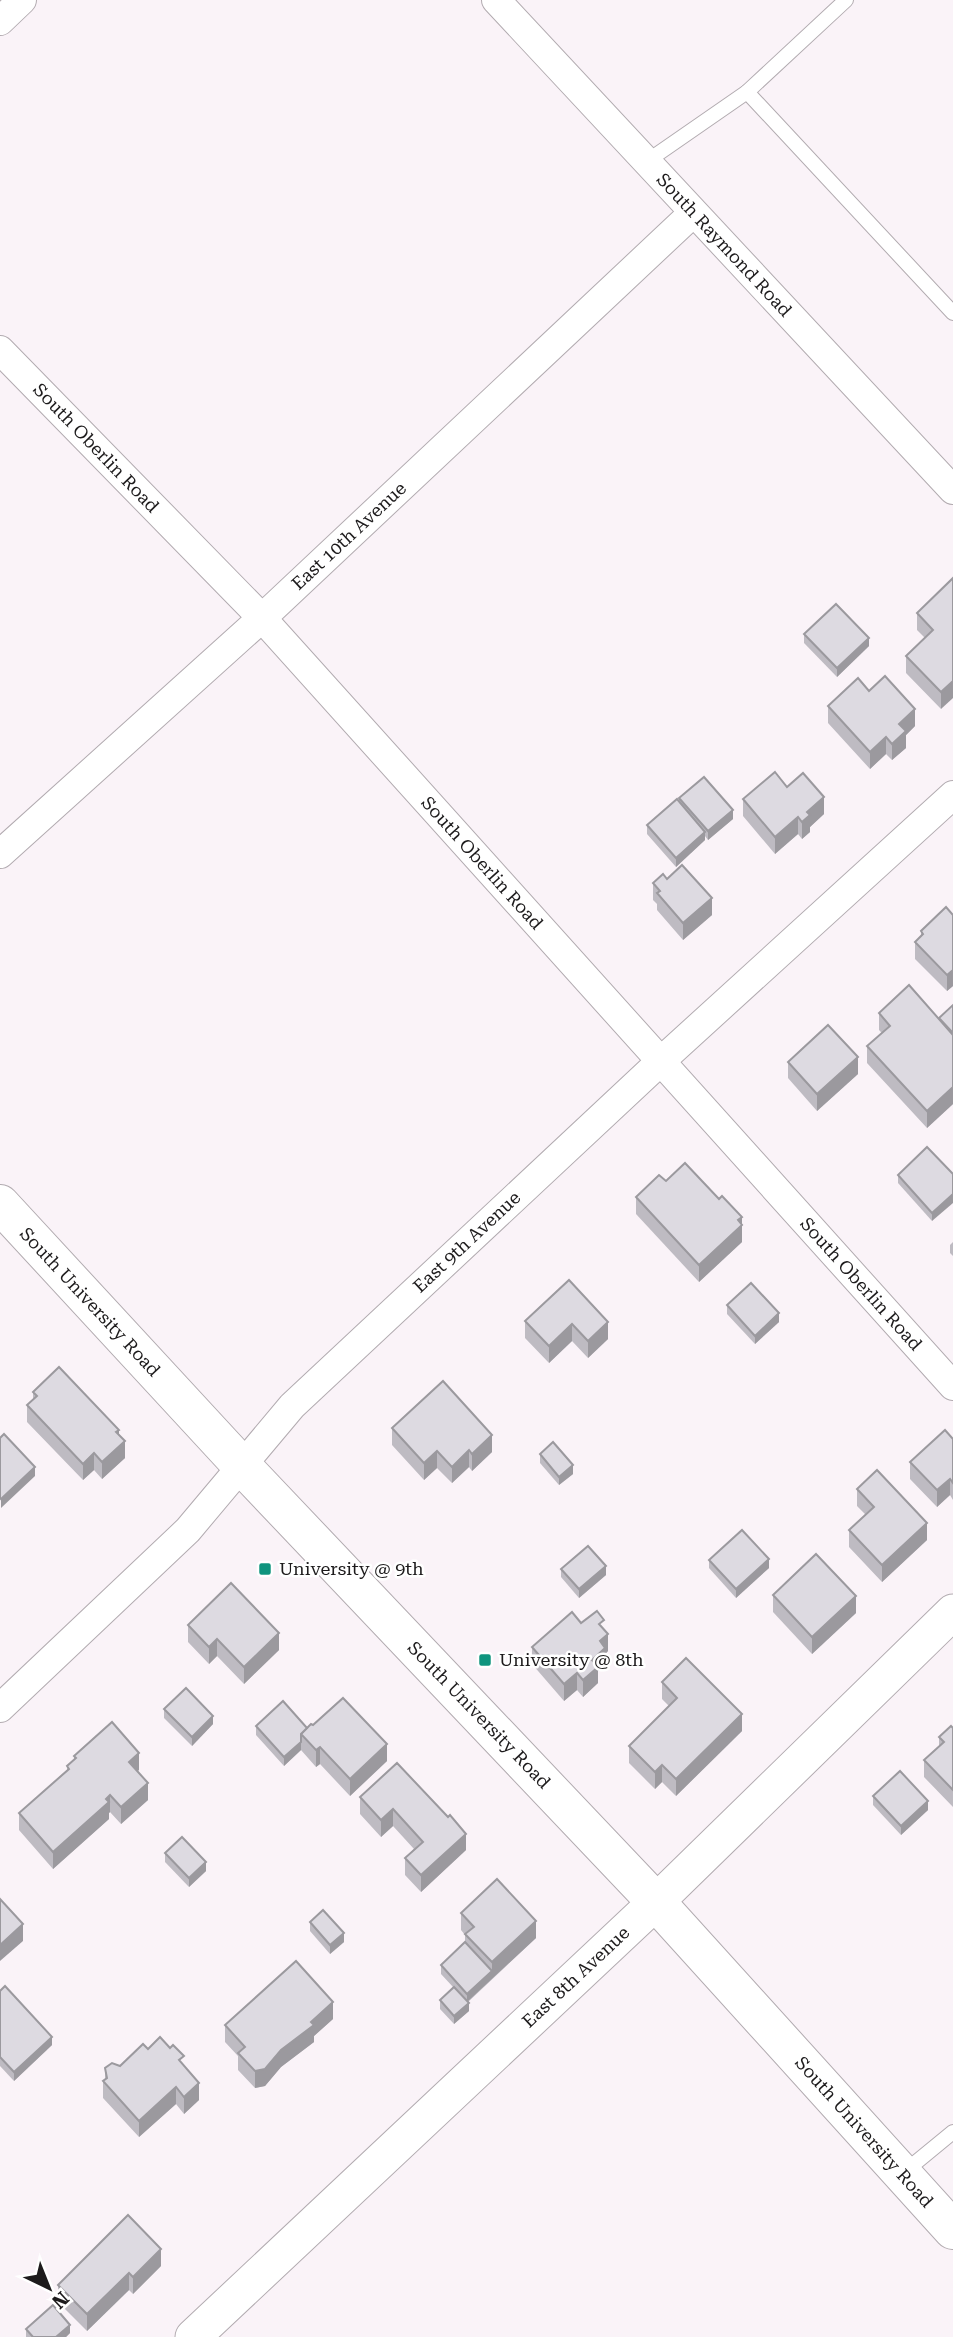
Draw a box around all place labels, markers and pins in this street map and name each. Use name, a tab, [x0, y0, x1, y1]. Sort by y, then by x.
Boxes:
place label: University @ 9th	[279, 1558, 424, 1579]
marker: University @ 9th	[257, 1561, 273, 1577]
place label: University @ 8th	[499, 1649, 644, 1670]
marker: University @ 8th	[477, 1652, 493, 1668]

